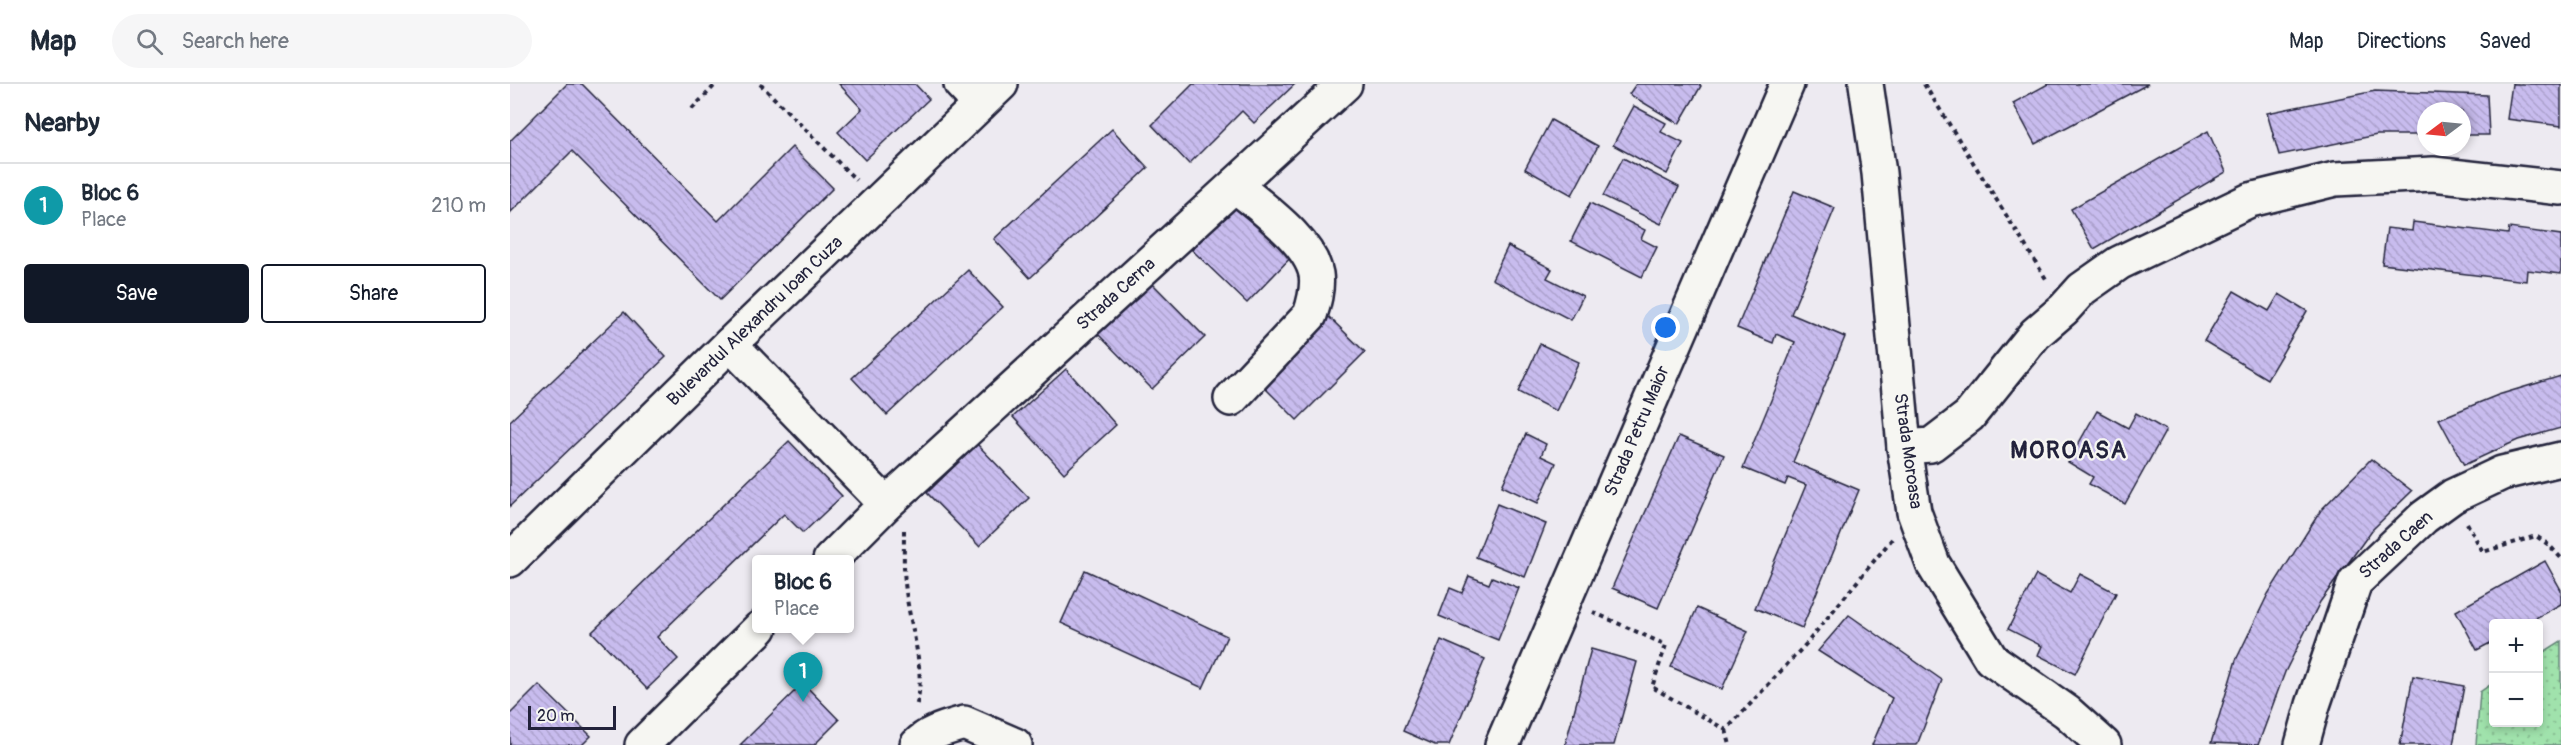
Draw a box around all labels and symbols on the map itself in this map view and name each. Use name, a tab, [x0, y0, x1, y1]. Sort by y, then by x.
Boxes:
north arrow	[2417, 102, 2471, 156]
street label: Bulevardul Alexandru Ioan Cuza	[662, 231, 848, 411]
street label: Strada Cerna	[1072, 252, 1160, 336]
your location	[1651, 313, 1680, 342]
street label: Strada Petru Maior	[1599, 362, 1675, 500]
street label: Strada Moroasa	[1888, 392, 1928, 510]
district label: MOROASA	[2010, 436, 2128, 465]
street label: Strada Caen	[2354, 506, 2438, 584]
pin: 1	[784, 652, 822, 702]
scale bar	[528, 703, 616, 730]

